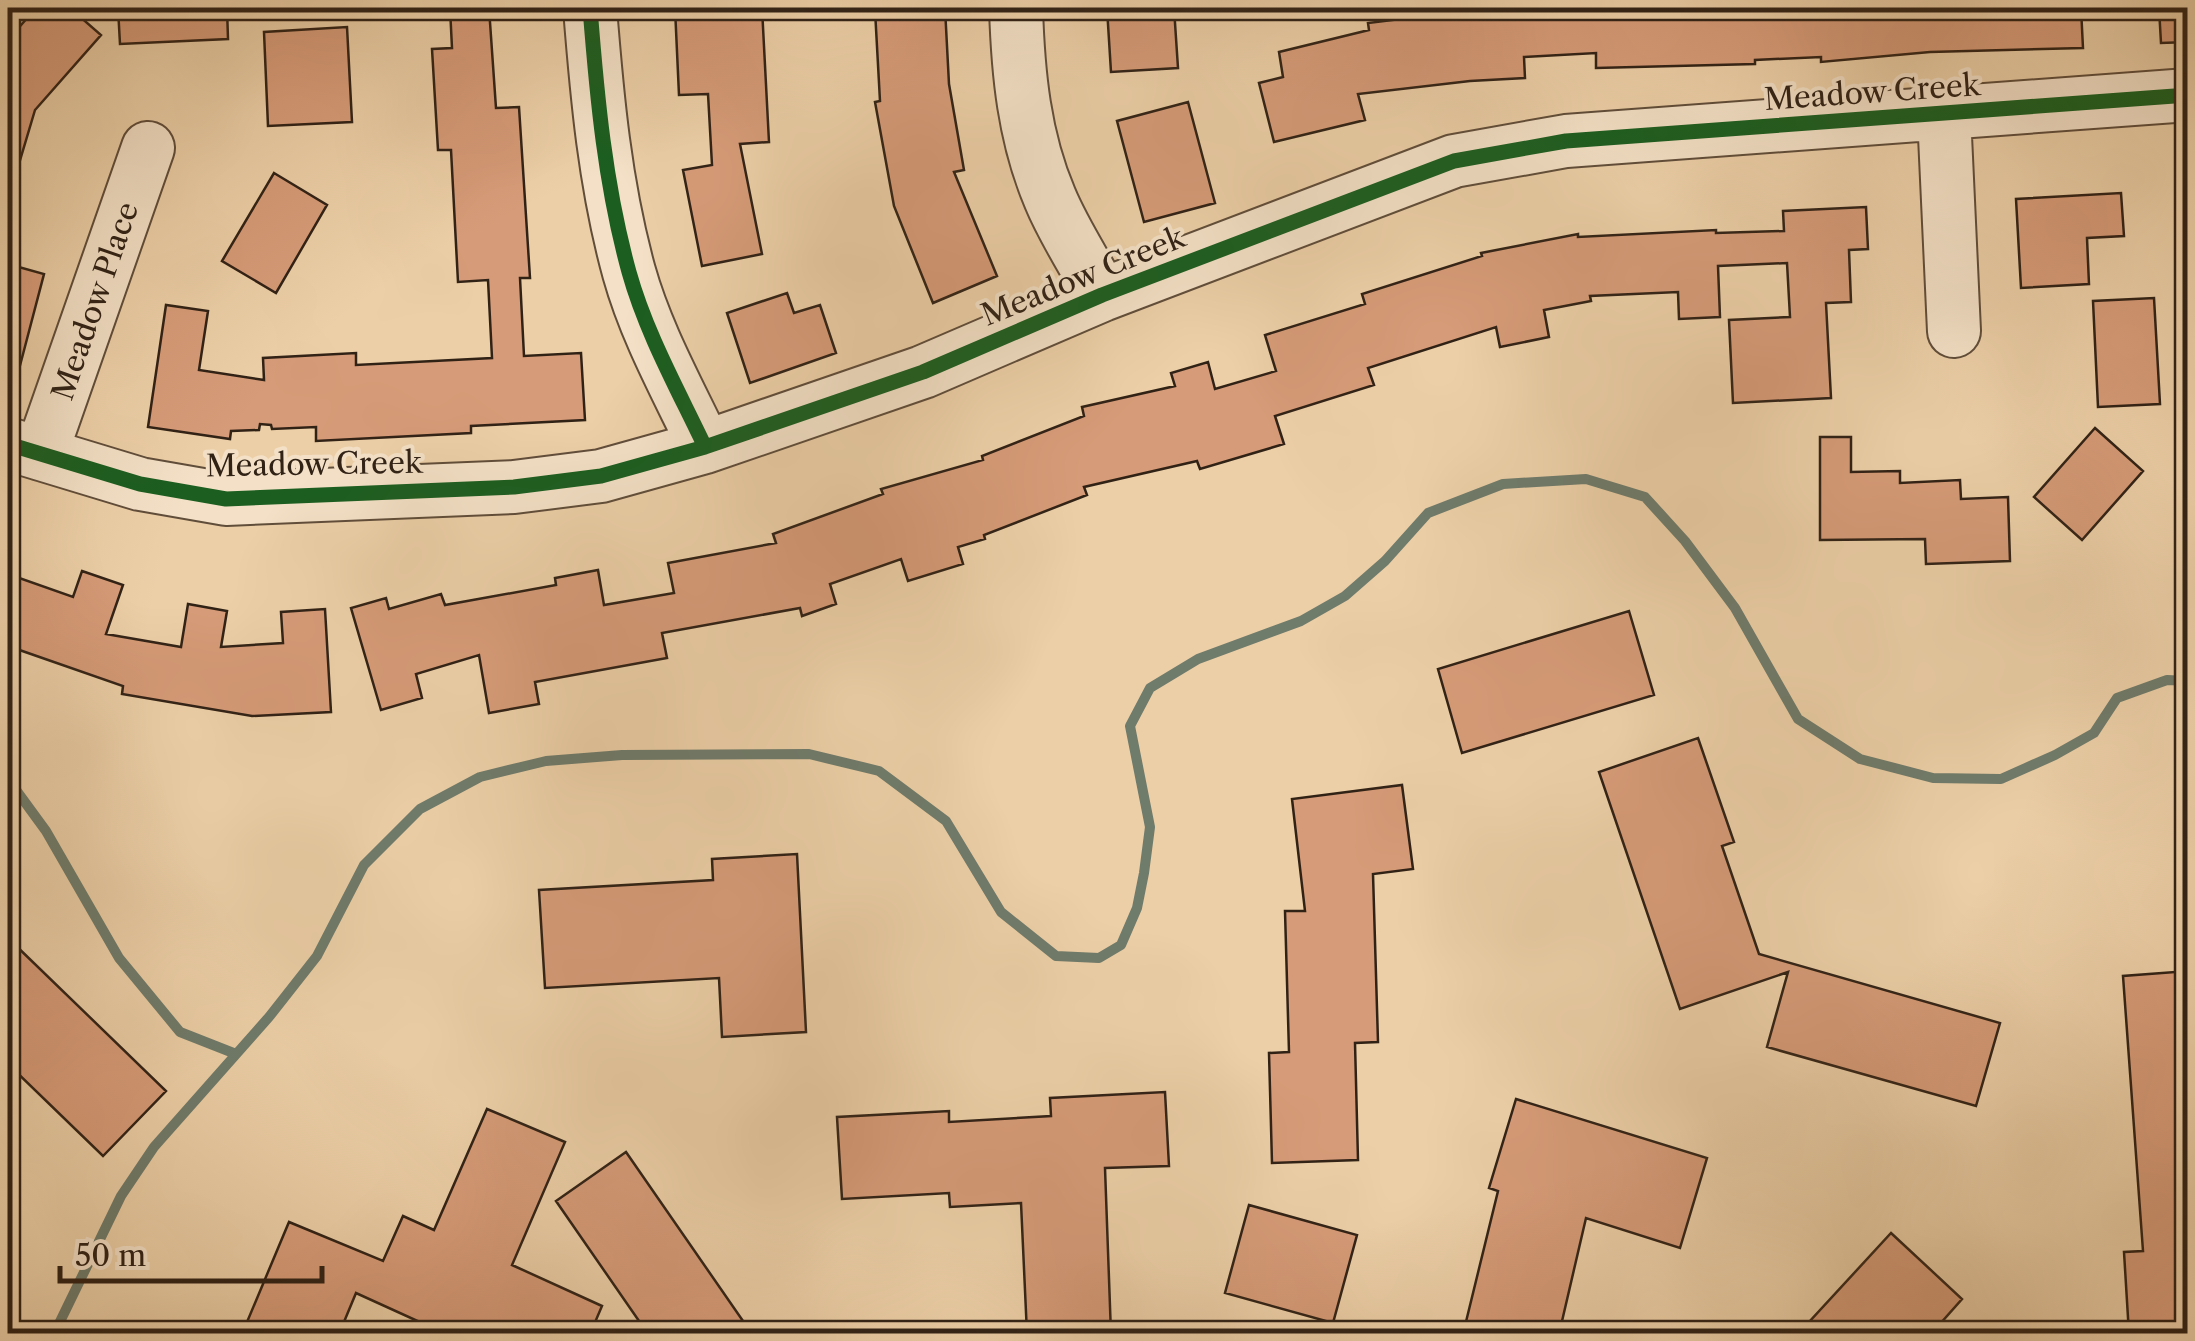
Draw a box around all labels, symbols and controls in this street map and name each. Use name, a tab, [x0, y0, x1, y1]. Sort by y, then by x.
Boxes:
street label: Meadow Creek	[1763, 66, 1983, 118]
street label: Meadow Place	[44, 197, 146, 405]
street label: Meadow Creek	[976, 218, 1192, 334]
street label: Meadow Creek	[206, 444, 424, 484]
scale bar	[60, 1221, 322, 1283]
text: 50 m	[75, 1237, 146, 1274]

